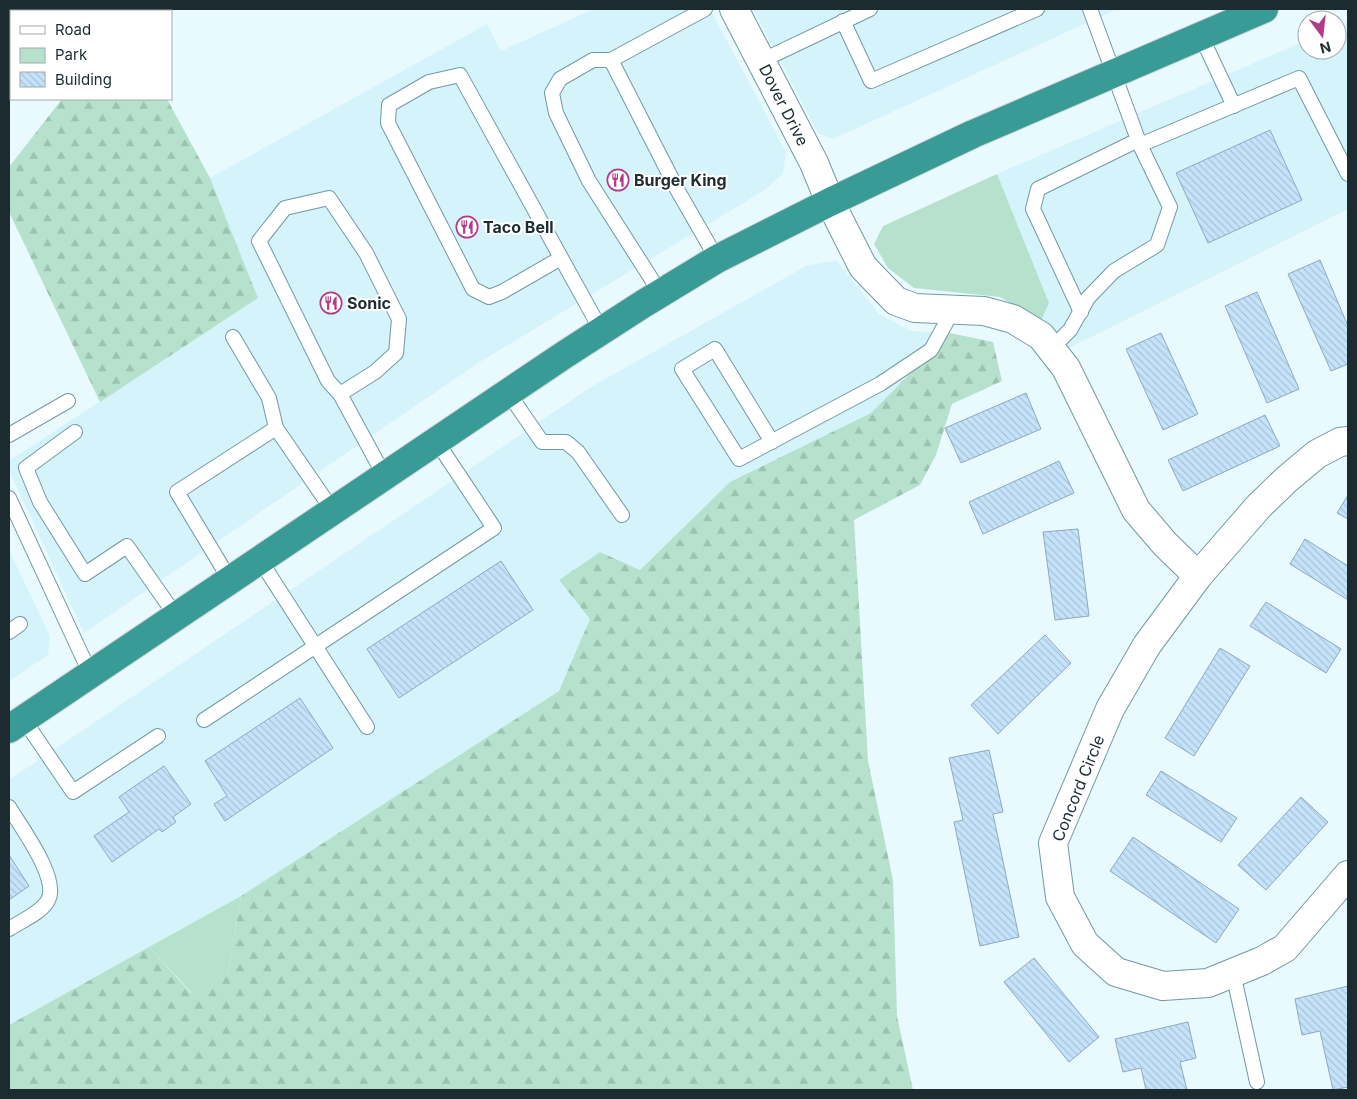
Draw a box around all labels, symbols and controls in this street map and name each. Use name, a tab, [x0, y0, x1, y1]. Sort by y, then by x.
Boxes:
legend	[10, 10, 172, 100]
north arrow	[1297, 10, 1347, 60]
text: Road	[55, 20, 91, 39]
text: N	[1318, 38, 1333, 58]
text: Park	[55, 45, 88, 64]
street label: Dover Drive	[755, 61, 813, 149]
text: Building	[55, 70, 112, 89]
restaurant icon: Burger King	[606, 168, 630, 192]
place label: Burger King	[634, 170, 727, 190]
restaurant icon: Taco Bell	[455, 215, 479, 239]
place label: Taco Bell	[483, 217, 554, 237]
restaurant icon: Sonic	[319, 291, 343, 315]
place label: Sonic	[347, 293, 391, 313]
street label: Concord Circle	[1048, 732, 1108, 844]

